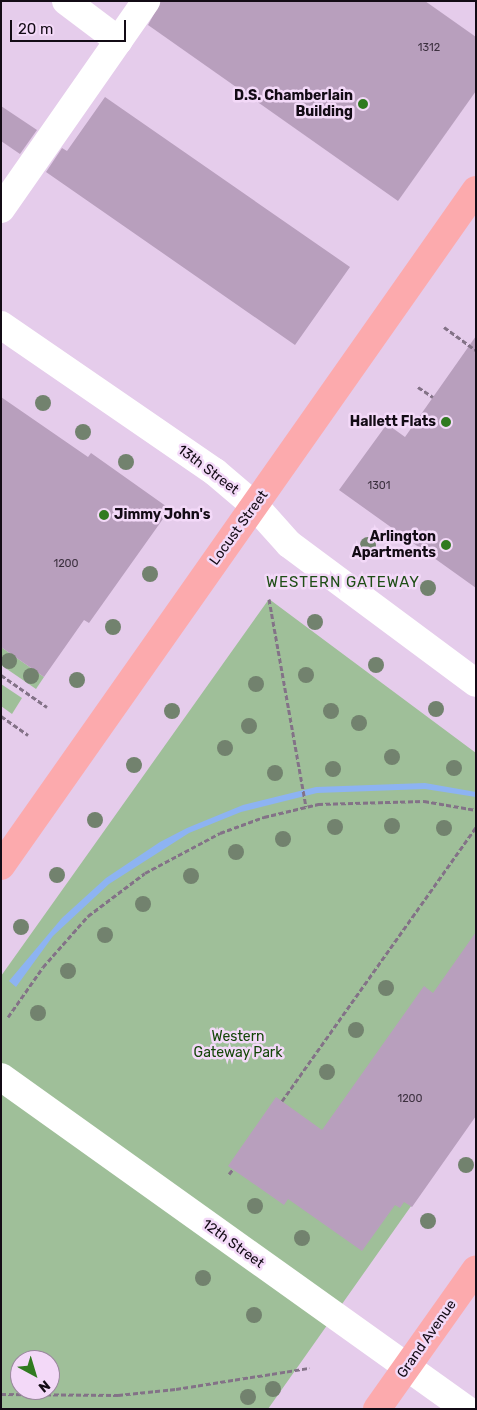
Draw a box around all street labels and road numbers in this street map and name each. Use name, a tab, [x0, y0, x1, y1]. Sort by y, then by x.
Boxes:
street label: 13th Street	[174, 442, 242, 498]
street label: Locust Street	[206, 487, 272, 569]
street label: 12th Street	[199, 1216, 267, 1272]
street label: Grand Avenue	[394, 1297, 460, 1381]

